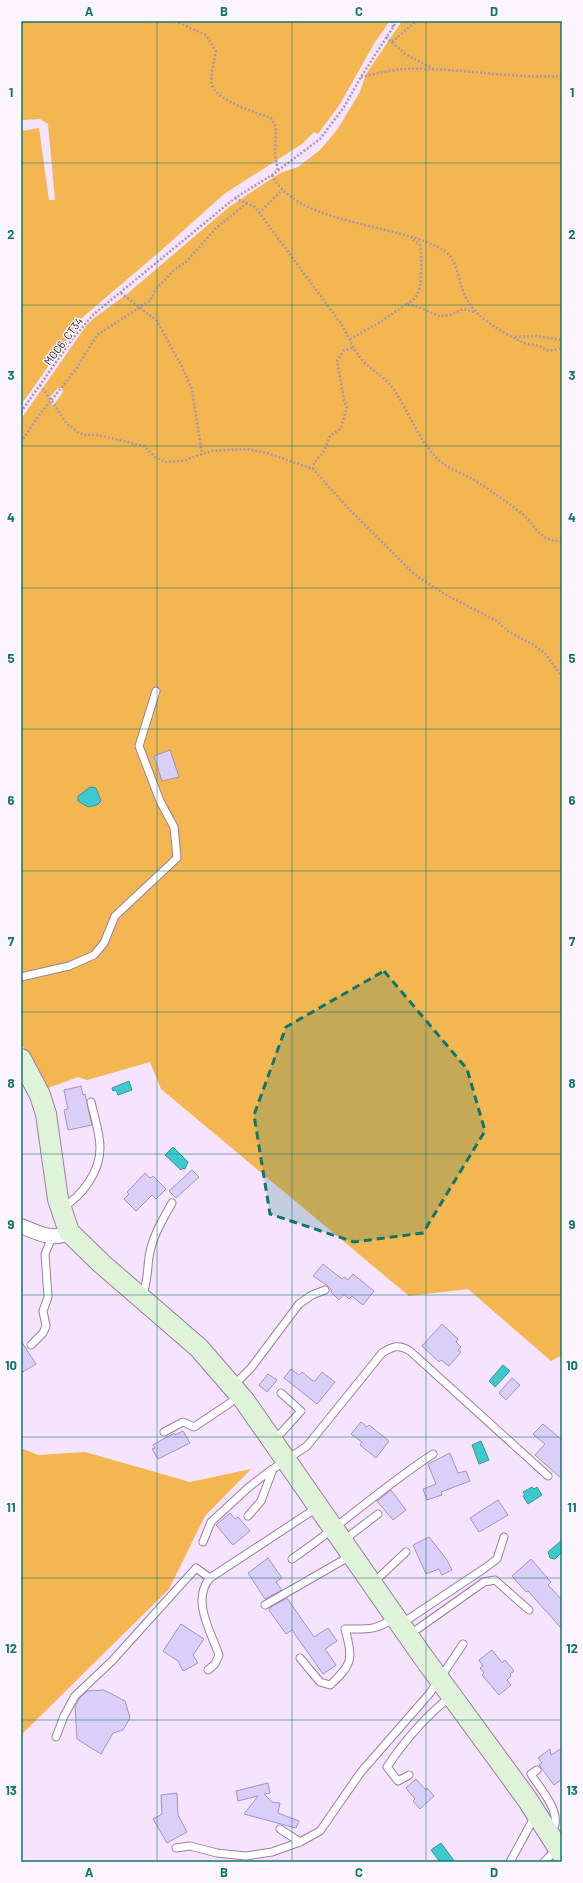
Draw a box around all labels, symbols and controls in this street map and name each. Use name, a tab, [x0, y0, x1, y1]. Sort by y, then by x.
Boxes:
text: A	[85, 3, 94, 19]
text: B	[220, 3, 228, 19]
text: C	[355, 3, 363, 19]
text: D	[490, 3, 498, 19]
text: 1	[9, 84, 13, 100]
text: 1	[570, 84, 574, 100]
text: 2	[7, 226, 15, 242]
text: 2	[568, 226, 576, 242]
street label: MOC6, CT34	[41, 314, 85, 368]
text: 3	[7, 367, 15, 383]
text: 3	[568, 367, 576, 383]
text: 4	[7, 509, 15, 525]
text: 4	[568, 509, 576, 525]
text: 5	[7, 650, 15, 666]
text: 5	[568, 650, 576, 666]
text: 6	[8, 792, 15, 808]
text: 6	[569, 792, 576, 808]
text: 7	[8, 933, 15, 949]
text: 7	[569, 933, 576, 949]
text: 8	[7, 1075, 15, 1091]
text: 8	[568, 1075, 576, 1091]
text: 9	[8, 1216, 15, 1232]
text: 9	[569, 1216, 576, 1232]
text: 10	[5, 1357, 17, 1373]
text: 10	[566, 1357, 578, 1373]
text: 11	[6, 1499, 16, 1515]
text: 11	[567, 1499, 577, 1515]
text: 12	[5, 1640, 17, 1656]
text: 12	[566, 1640, 578, 1656]
text: 13	[5, 1782, 17, 1798]
text: 13	[566, 1782, 578, 1798]
text: A	[85, 1864, 94, 1880]
text: B	[220, 1864, 228, 1880]
text: C	[355, 1864, 363, 1880]
text: D	[490, 1864, 498, 1880]

